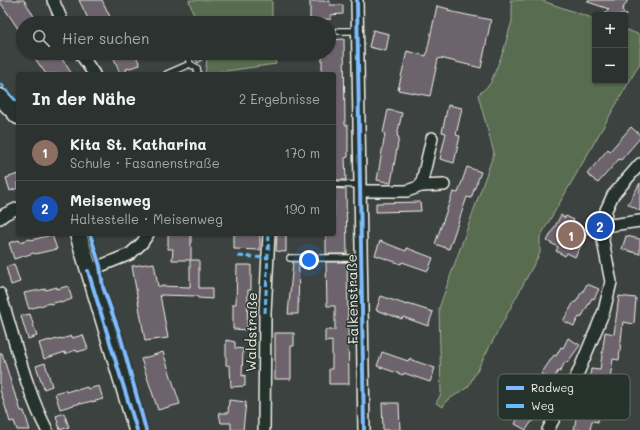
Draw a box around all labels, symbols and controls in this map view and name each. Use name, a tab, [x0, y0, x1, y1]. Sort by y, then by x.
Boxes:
map controls	[592, 12, 628, 84]
button: +	[592, 12, 628, 48]
search box	[16, 16, 336, 60]
icon: search	[30, 27, 52, 49]
text: Hier suchen	[62, 28, 149, 48]
button: −	[592, 48, 628, 84]
text: In der Nähe	[32, 87, 136, 109]
text: 2 Ergebnisse	[239, 90, 320, 107]
text: Kita St. Katharina	[70, 134, 207, 154]
text: 1	[42, 144, 48, 161]
text: 170 m	[284, 144, 320, 161]
text: Schule · Fasanenstraße	[70, 154, 220, 171]
text: Meisenweg	[70, 190, 151, 210]
text: 2	[41, 200, 49, 217]
text: 190 m	[284, 200, 320, 217]
text: Haltestelle · Meisenweg	[70, 210, 223, 227]
pin: 2	[587, 211, 613, 241]
pin: 1	[558, 220, 584, 250]
your location	[299, 250, 319, 270]
street label: Falkenstraße	[342, 254, 362, 344]
street label: Waldstraße	[241, 292, 261, 372]
legend	[498, 374, 630, 420]
text: Radweg	[531, 380, 574, 395]
text: Weg	[531, 398, 554, 413]

